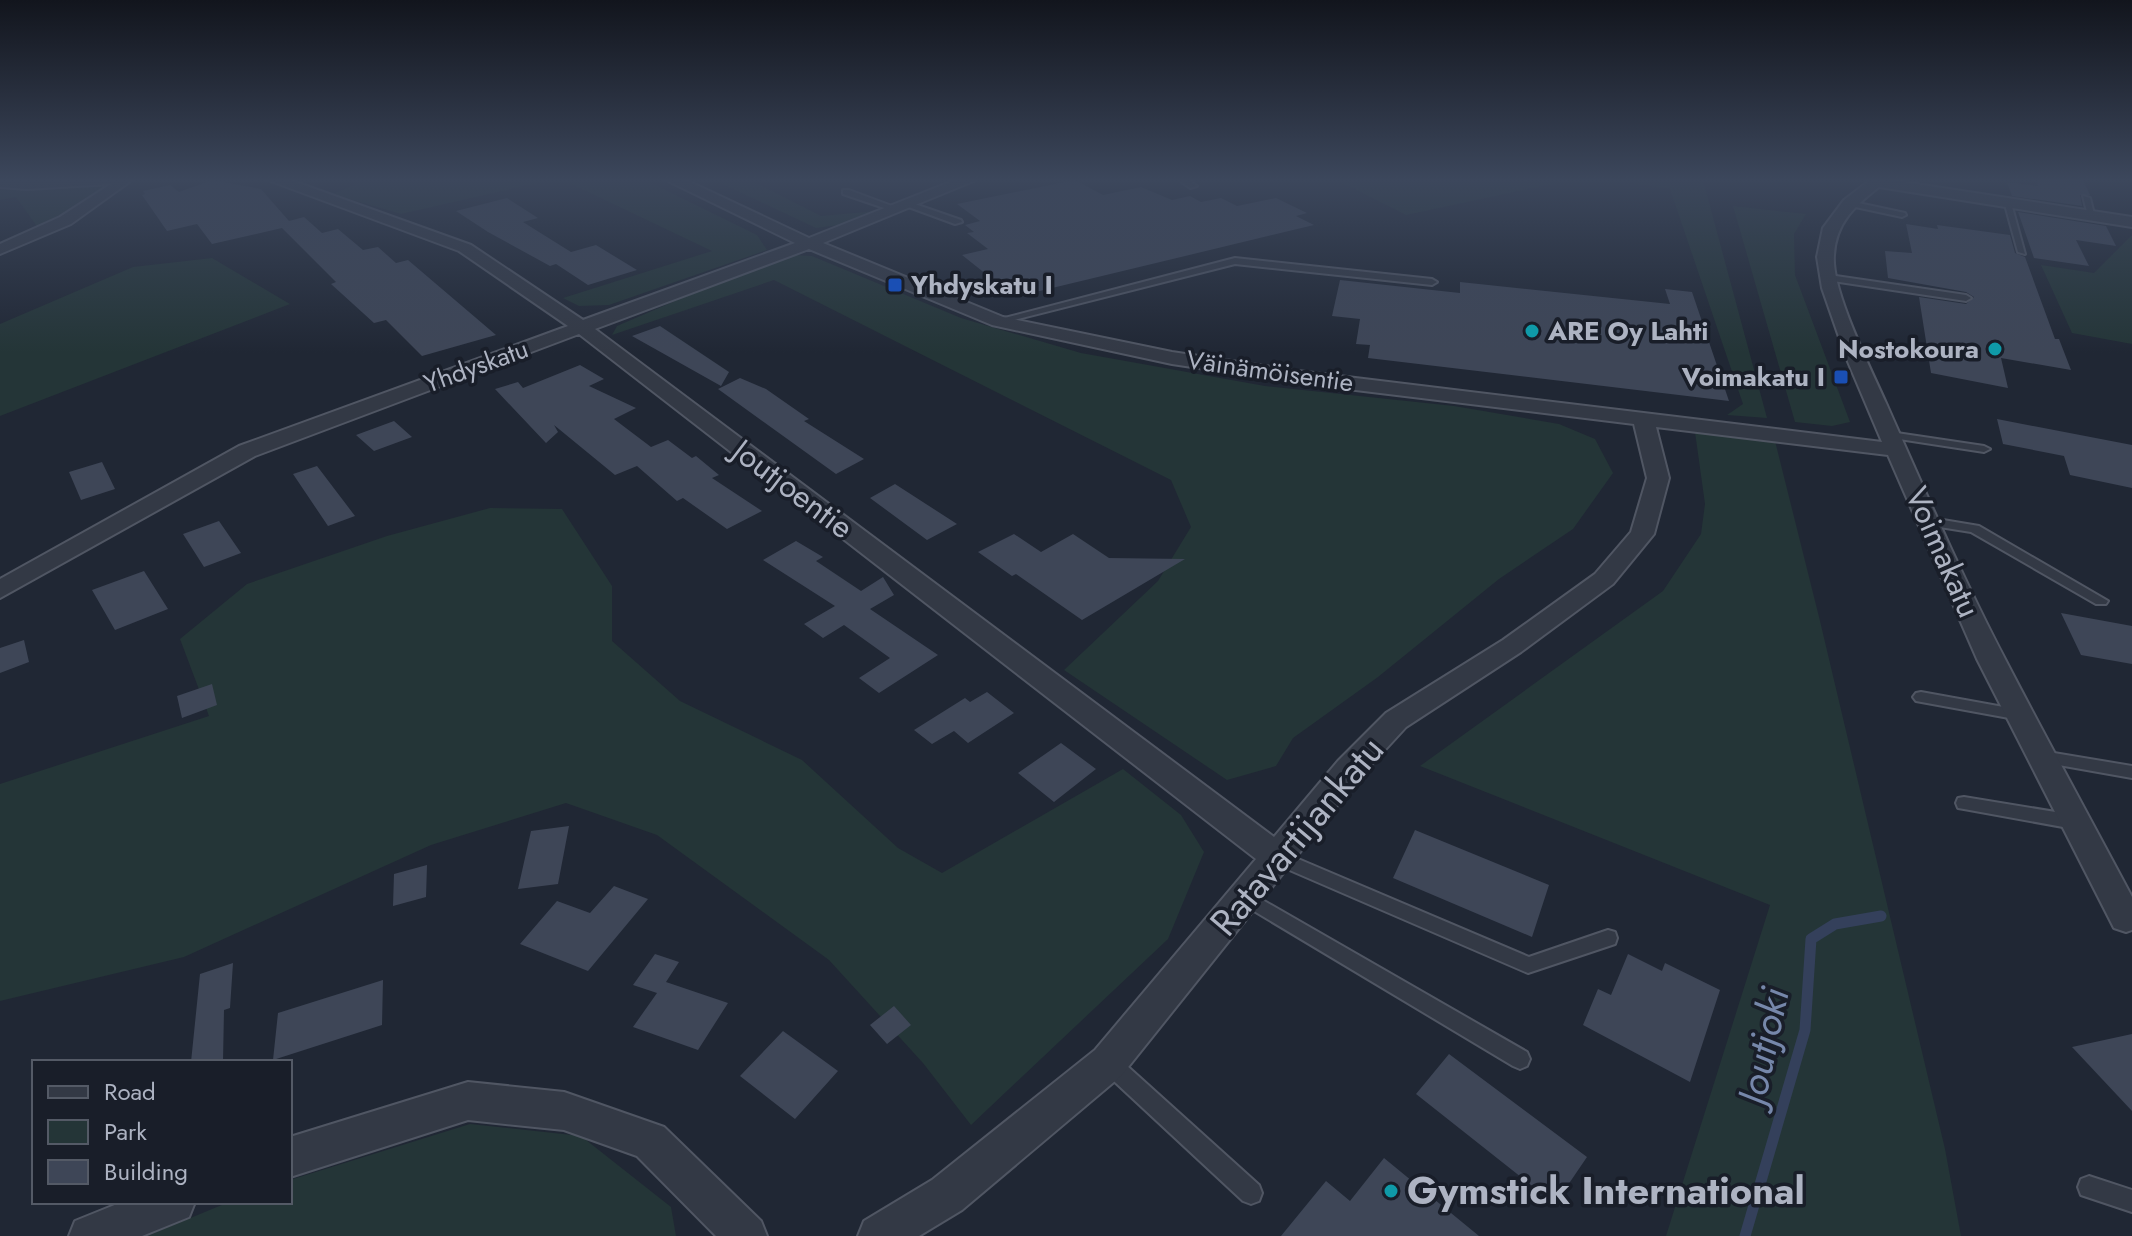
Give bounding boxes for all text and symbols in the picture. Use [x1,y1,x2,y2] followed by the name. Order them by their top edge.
[910,266,1053,304] place label: Yhdyskatu I
[886,276,904,294] marker: Yhdyskatu I
[1547,312,1708,350] place label: ARE Oy Lahti
[1523,322,1541,340] marker: ARE Oy Lahti
[418,330,534,402] street label: Yhdyskatu
[1838,330,1979,368] place label: Nostokoura
[1184,340,1356,402] street label: Väinämöisentie
[1986,340,2004,358] marker: Nostokoura
[1681,358,1825,396] place label: Voimakatu I
[1832,368,1850,386] marker: Voimakatu I
[720,426,863,550] street label: Joutjoentie
[1894,479,1992,625] street label: Voimakatu
[1197,724,1397,947] street label: Ratavartijankatu
[1721,981,1804,1117] water label: Joutjoki
[32,1060,292,1204] legend
[104,1074,156,1109] text: Road
[104,1114,147,1149] text: Park
[104,1154,188,1189] text: Building
[1407,1163,1805,1218] place label: Gymstick International
[1382,1182,1400,1200] marker: Gymstick International

